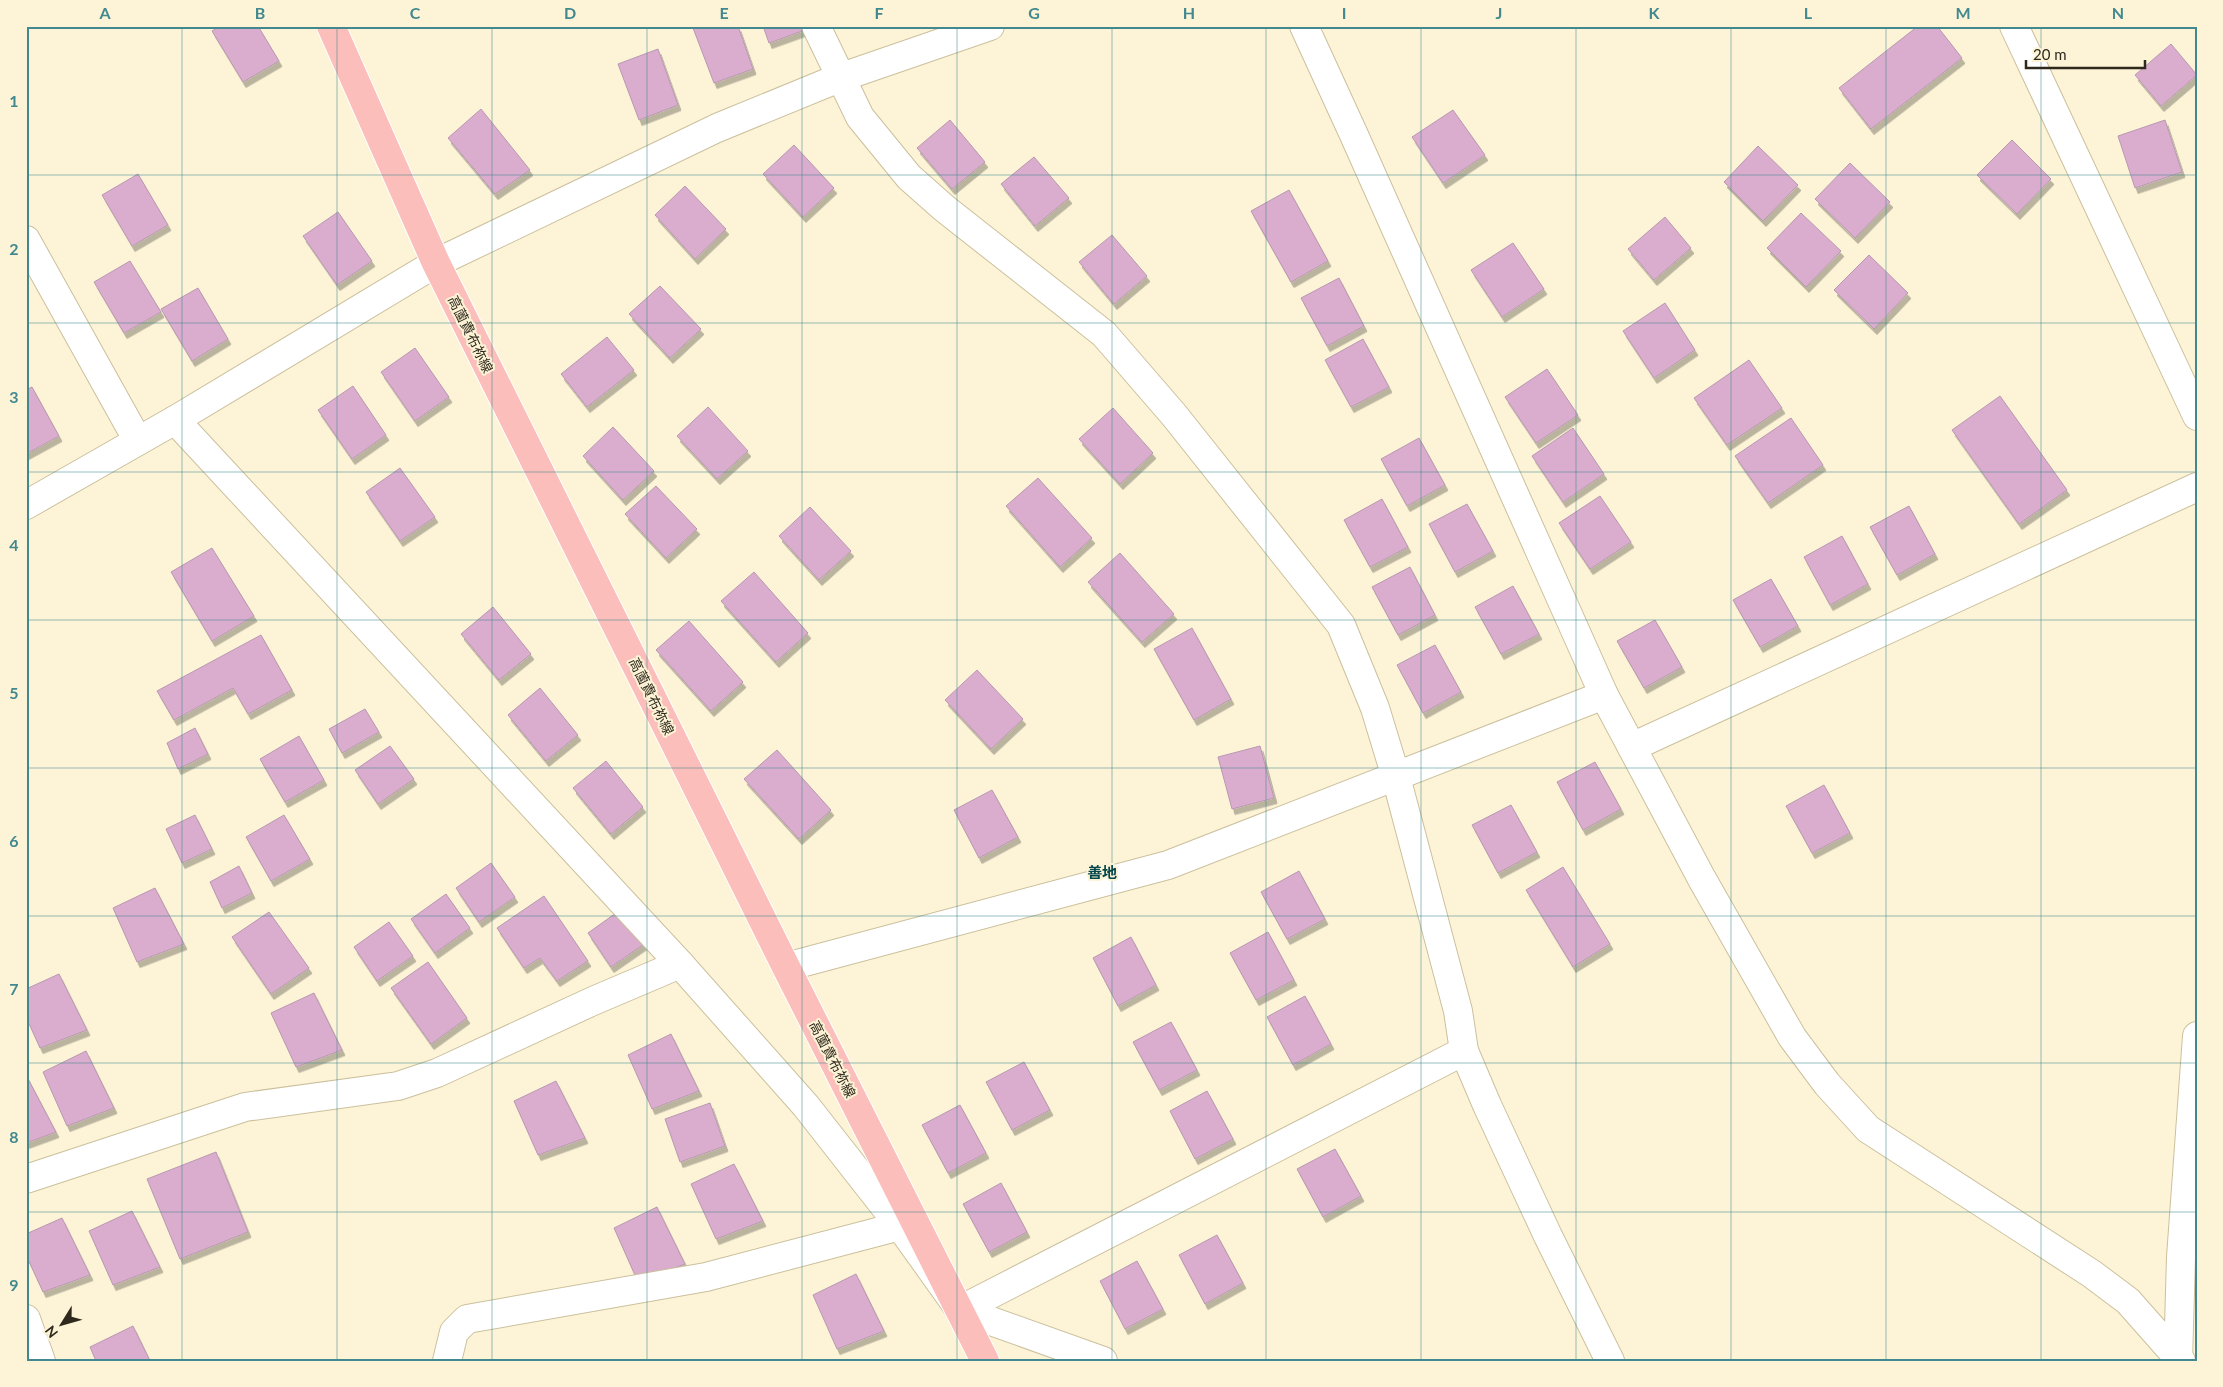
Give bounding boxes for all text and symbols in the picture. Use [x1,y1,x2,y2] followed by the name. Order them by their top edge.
[98,3,111,22] text: A
[255,3,265,22] text: B
[410,3,421,22] text: C
[564,3,576,22] text: D
[719,3,729,22] text: E
[874,3,884,22] text: F
[1028,3,1040,22] text: G
[1183,3,1195,22] text: H
[1342,3,1346,22] text: I
[1496,3,1502,22] text: J
[1649,3,1661,22] text: K
[1804,3,1813,22] text: L
[1955,3,1971,22] text: M
[2112,3,2124,22] text: N
[2026,38,2144,70] scale bar
[2033,45,2067,63] text: 20 m
[9,91,19,110] text: 1
[9,239,19,258] text: 2
[445,293,497,375] street label: 高薗貴布祢線
[9,387,19,406] text: 3
[9,535,19,554] text: 4
[626,655,678,737] street label: 高薗貴布祢線
[9,683,19,702] text: 5
[9,831,19,850] text: 6
[1087,863,1117,881] district label: 善地
[9,979,19,998] text: 7
[806,1018,860,1100] street label: 高薗貴布祢線
[9,1127,19,1146] text: 8
[9,1275,19,1294] text: 9
[38,1300,88,1350] north arrow
[41,1323,61,1342] text: N

